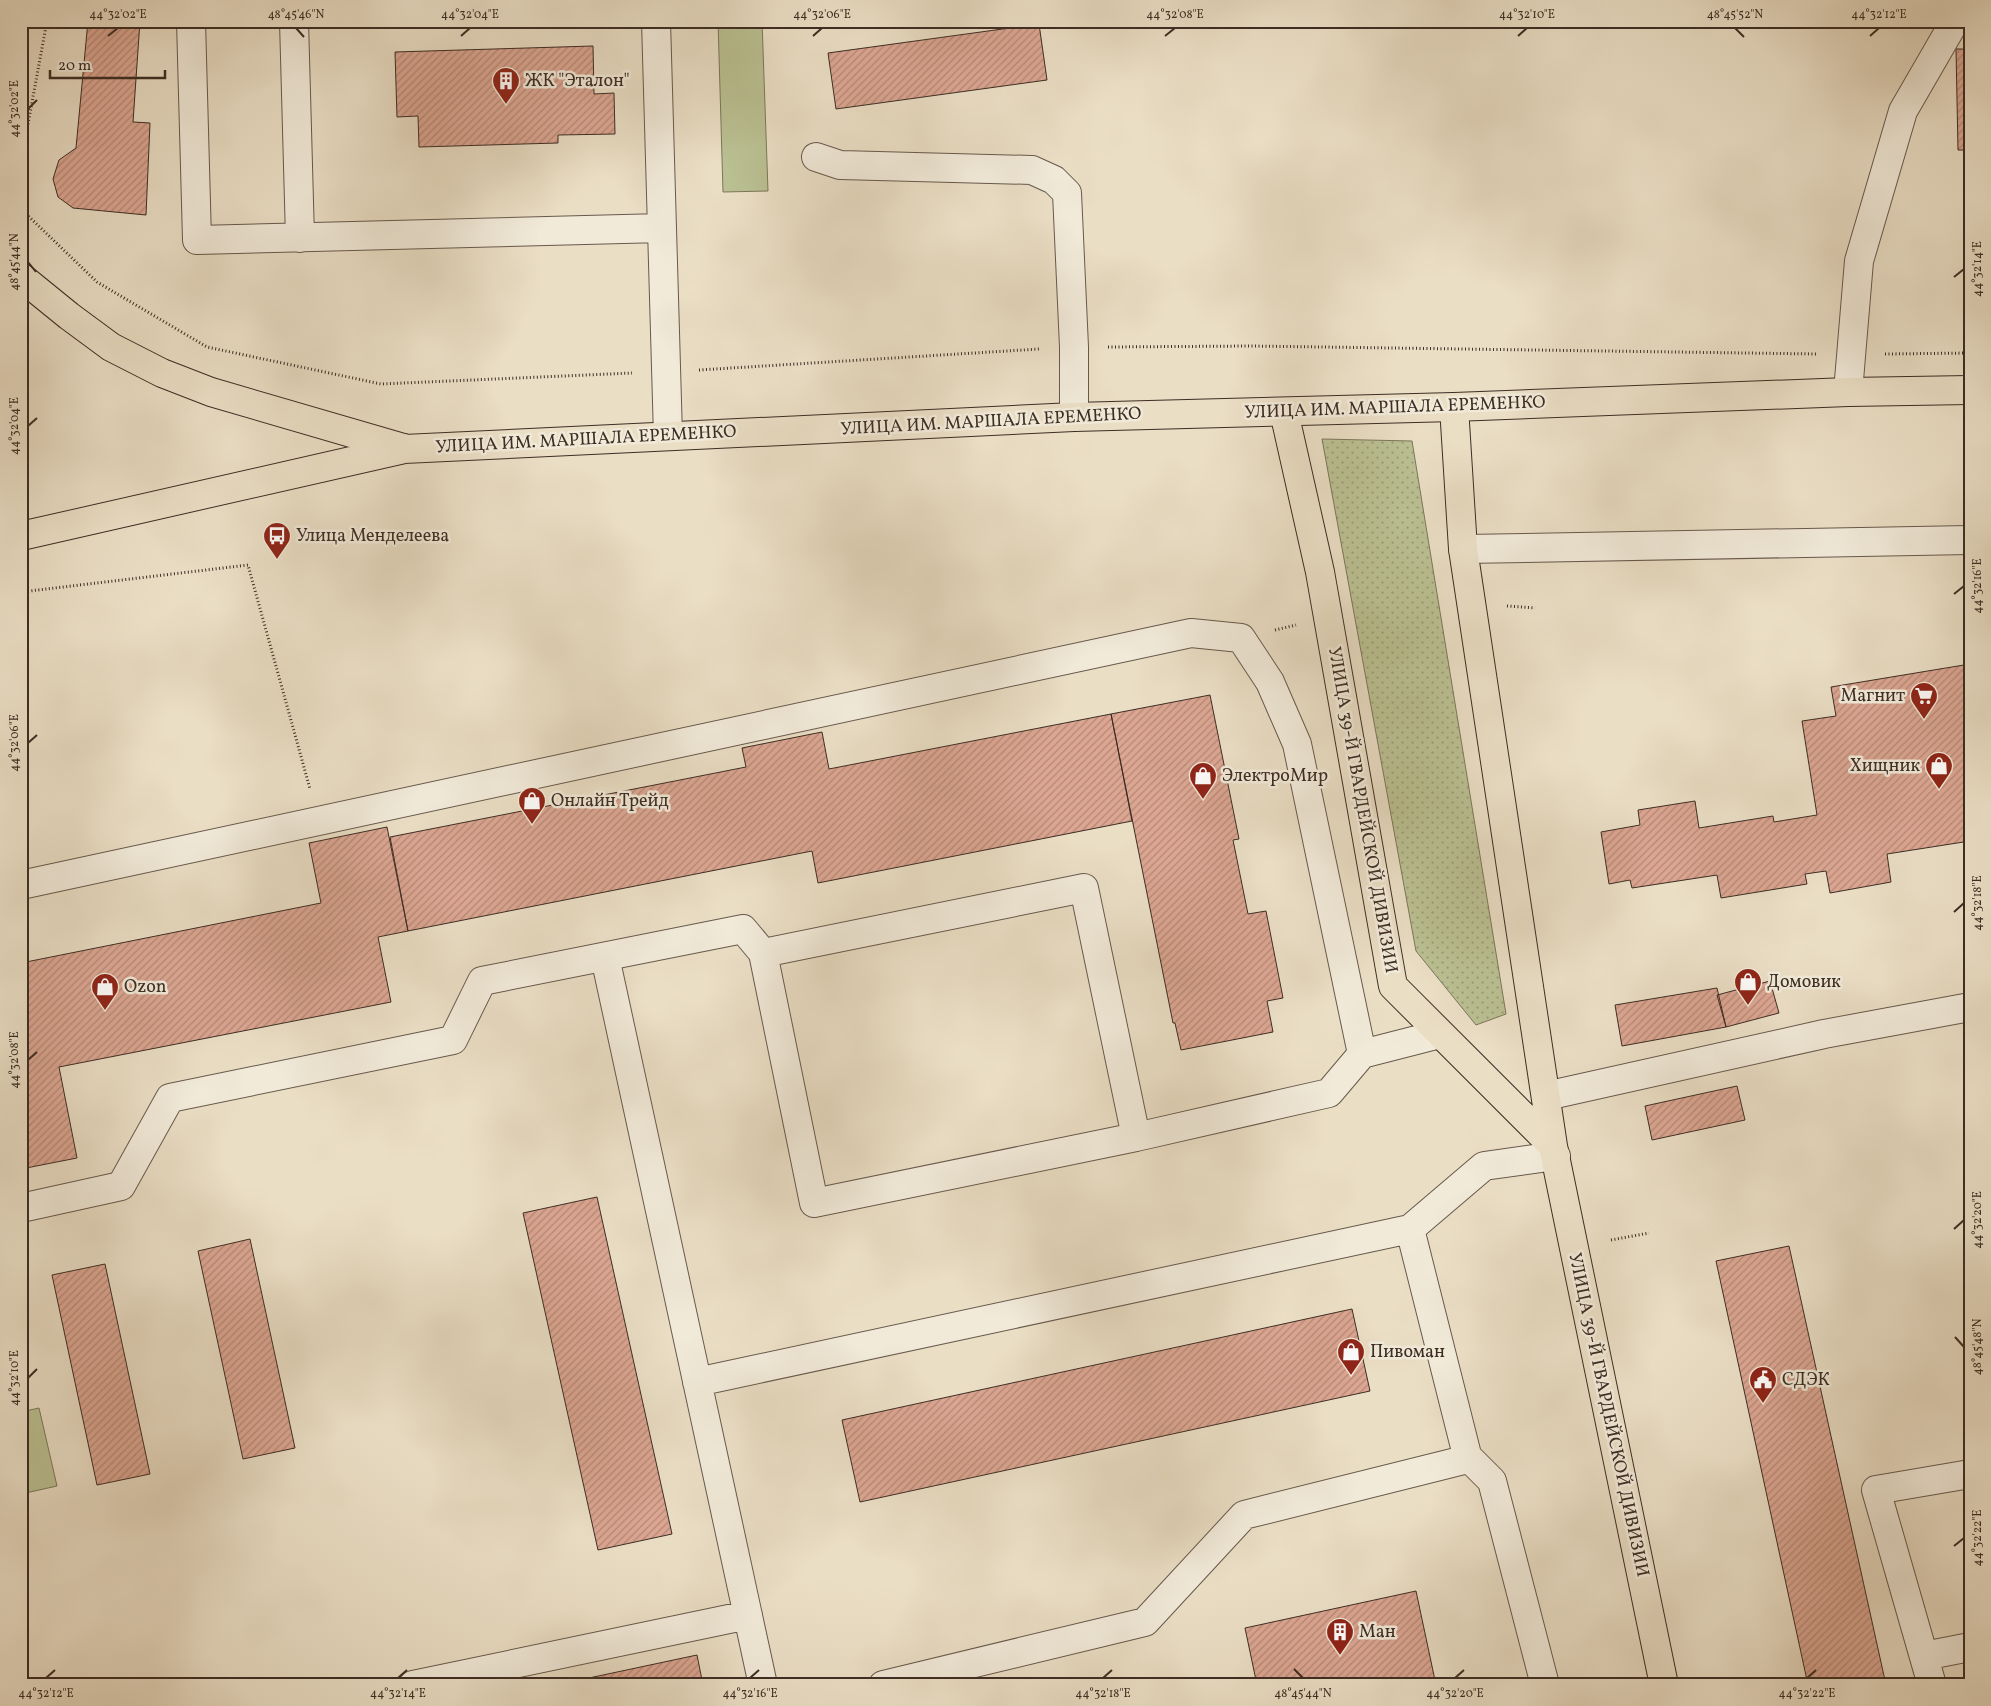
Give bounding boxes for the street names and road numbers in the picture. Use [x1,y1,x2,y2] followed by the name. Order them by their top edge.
[1244,390,1546,426] street label: УЛИЦА ИМ. МАРШАЛА ЕРЕМЕНКО
[840,402,1142,442] street label: УЛИЦА ИМ. МАРШАЛА ЕРЕМЕНКО
[435,420,737,460] street label: УЛИЦА ИМ. МАРШАЛА ЕРЕМЕНКО
[1321,645,1403,975] street label: УЛИЦА 39-Й ГВАРДЕЙСКОЙ ДИВИЗИИ
[1561,1251,1655,1579] street label: УЛИЦА 39-Й ГВАРДЕЙСКОЙ ДИВИЗИИ

